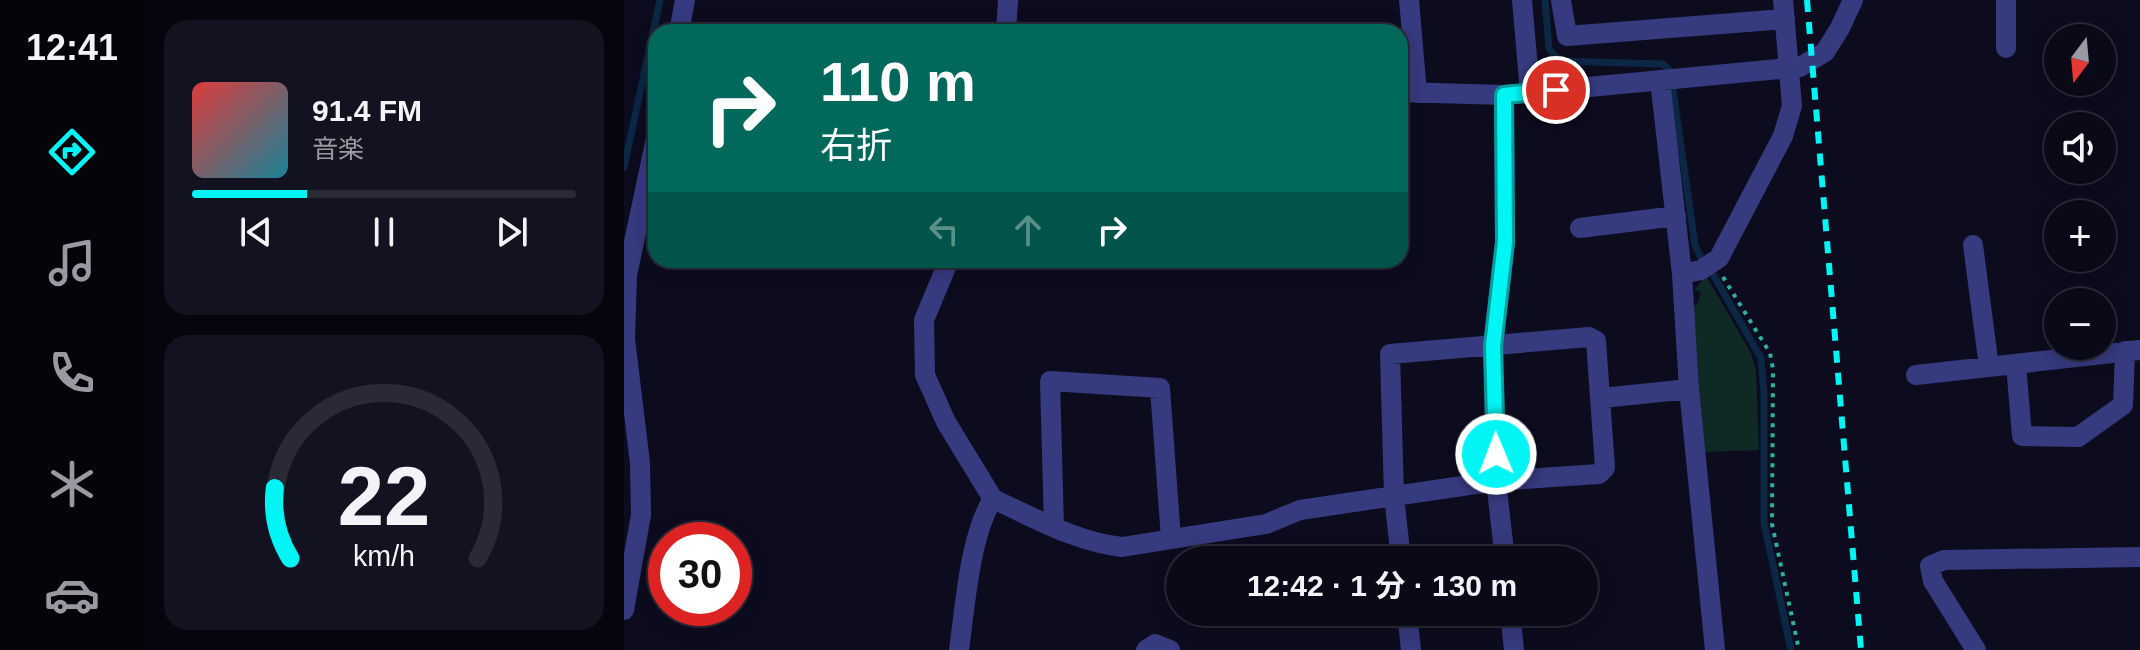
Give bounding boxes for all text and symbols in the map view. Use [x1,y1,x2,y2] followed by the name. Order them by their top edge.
[2044,24,2116,96] north arrow
[2044,24,2116,360] map controls
[26,27,118,68] text: 12:41
[820,50,976,113] text: 110 m
[688,56,792,160] icon: right
[1522,56,1590,124] pin
[1534,68,1578,112] icon: arrive
[312,94,422,127] text: 91.4 FM
[2044,112,2116,184] button: sound
[44,124,100,180] icon: directions
[820,125,892,166] text: 右折
[312,134,364,164] text: 音楽
[2044,200,2116,272] button: +
[922,208,966,252] icon: left
[1006,208,1050,252] icon: ahead
[1090,208,1134,252] icon: right
[234,210,278,254] icon: previous
[362,210,406,254] icon: pause
[490,210,534,254] icon: next
[44,235,100,291] icon: music
[2044,288,2116,360] button: −
[44,345,100,401] icon: phone
[1454,412,1538,496] position arrow
[338,449,430,542] text: 22
[44,456,100,512] icon: climate
[648,522,752,626] speed limit sign: 30
[353,540,415,572] text: km/h
[44,567,100,623] icon: car
[1247,569,1517,602] text: 12:42 · 1 分 · 130 m

